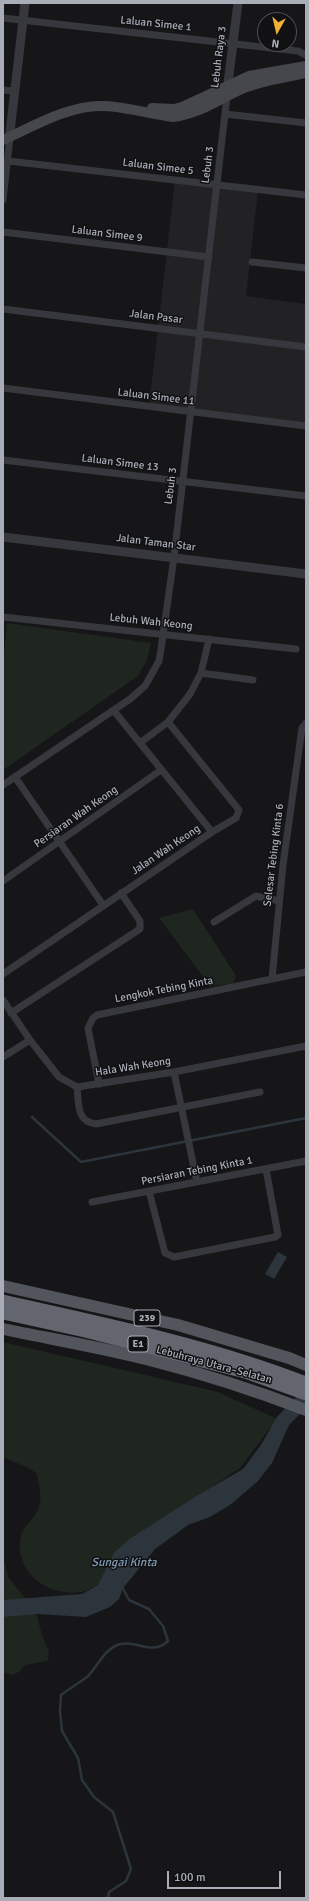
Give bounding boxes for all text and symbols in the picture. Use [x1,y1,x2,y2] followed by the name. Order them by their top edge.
[257,12,297,52] north arrow
[120,14,192,34] street label: Laluan Simee 1
[209,25,229,89] street label: Lebuh Raya 3
[271,36,280,50] text: N
[199,146,217,184] street label: Lebuh 3
[122,156,194,178] street label: Laluan Simee 5
[71,223,143,245] street label: Laluan Simee 9
[129,307,183,327] street label: Jalan Pasar
[117,386,195,408] street label: Laluan Simee 11
[81,452,159,474] street label: Laluan Simee 13
[162,467,180,505] street label: Lebuh 3
[115,532,197,554] street label: Jalan Taman Star
[109,611,193,633] street label: Lebuh Wah Keong
[32,783,120,851] street label: Persiaran Wah Keong
[261,803,287,907] street label: Selesar Tebing Kinta 6
[129,822,203,878] street label: Jalan Wah Keong
[114,974,214,1006] street label: Lengkok Tebing Kinta
[94,1054,172,1080] street label: Hala Wah Keong
[140,1154,254,1188] street label: Persiaran Tebing Kinta 1
[134,1310,160,1326] road number: 239
[128,1336,148,1352] road number: E1
[155,1343,273,1387] street label: Lebuhraya Utara–Selatan
[91,1556,157,1570] water label: Sungai Kinta
[169,1863,283,1889] scale bar
[174,1870,206,1885] text: 100 m

